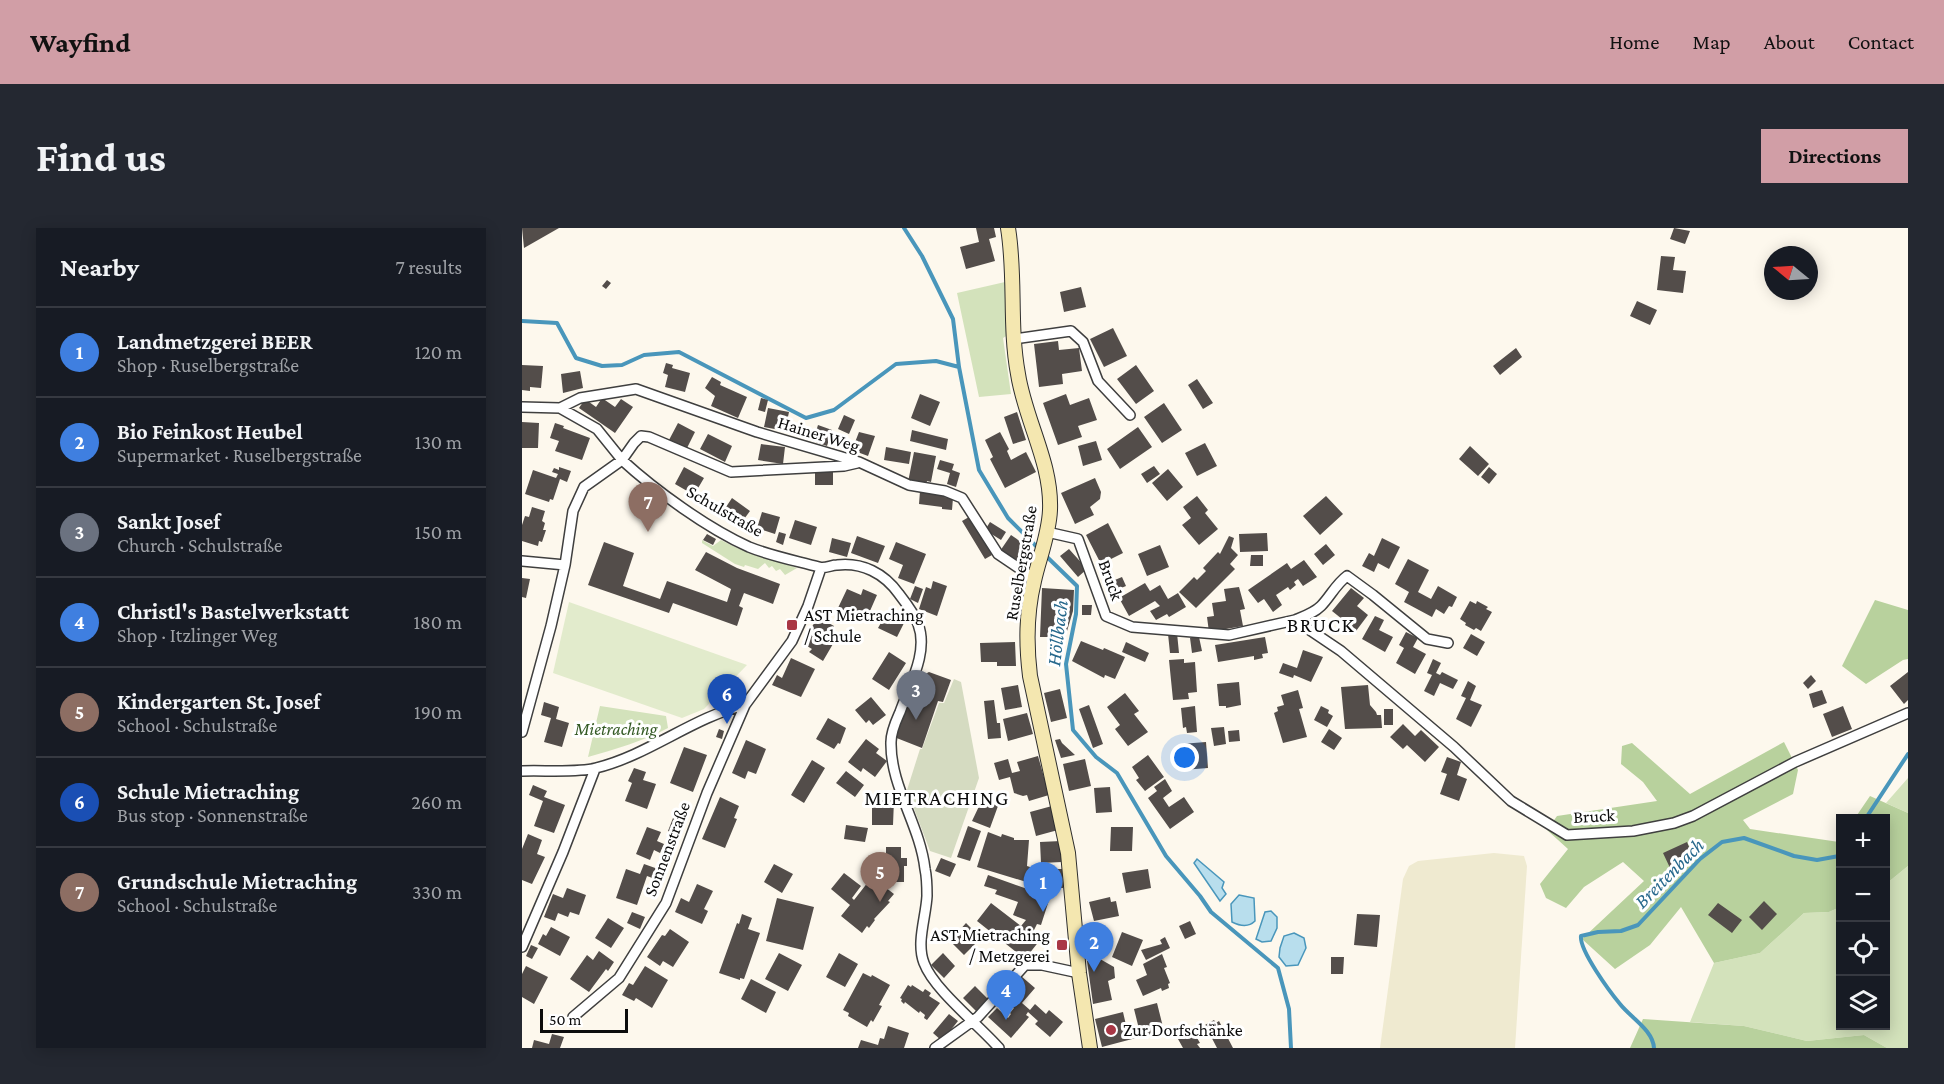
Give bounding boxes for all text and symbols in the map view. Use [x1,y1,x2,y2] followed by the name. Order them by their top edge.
[30,27,131,58] text: Wayfind
[1609,30,1659,54] text: Home
[1692,30,1731,54] text: Map
[1764,30,1815,54] text: About
[1848,30,1914,54] text: Contact
[1761,129,1908,183] button: Directions
[36,133,166,180] text: Find us
[1764,246,1818,300] north arrow
[60,253,139,282] text: Nearby
[396,256,462,278] text: 7 results
[117,329,313,354] text: Landmetzgerei BEER
[76,341,83,363] text: 1
[415,341,462,363] text: 120 m
[117,354,299,376] text: Shop · Ruselbergstraße
[776,412,863,456] street label: Hainer Weg
[117,419,303,444] text: Bio Feinkost Heubel
[74,431,85,453] text: 2
[415,431,462,453] text: 130 m
[117,444,362,466] text: Supermarket · Ruselbergstraße
[683,481,767,541] street label: Schulstraße
[628,482,668,532] pin: 7
[1001,504,1041,622] street label: Ruselbergstraße
[117,509,220,534] text: Sankt Josef
[75,521,84,543] text: 3
[415,521,462,543] text: 150 m
[117,534,283,556] text: Church · Schulstraße
[1094,557,1128,603] street label: Bruck
[117,599,349,624] text: Christl's Bastelwerkstatt
[1042,599,1072,667] water label: Höllbach
[804,605,924,646] place label: AST Mietraching / Schule
[74,611,85,633] text: 4
[413,611,462,633] text: 180 m
[1287,613,1355,637] district label: BRUCK
[785,618,799,632] marker: AST Mietraching / Schule
[117,624,277,646] text: Shop · Itzlinger Weg
[896,670,936,720] pin: 3
[708,674,746,724] pin: 6
[117,689,320,714] text: Kindergarten St. Josef
[75,701,84,723] text: 5
[414,701,462,723] text: 190 m
[117,714,277,736] text: School · Schulstraße
[573,719,659,739] park label: Mietraching
[1170,743,1199,772] your location
[117,779,299,804] text: Schule Mietraching
[864,786,1010,810] district label: MIETRACHING
[74,791,85,813] text: 6
[411,791,462,813] text: 260 m
[640,799,694,899] street label: Sonnenstraße
[117,804,308,826] text: Bus stop · Sonnenstraße
[1573,805,1616,827] street label: Bruck
[1836,814,1890,1030] map controls
[1836,814,1890,868] button: +
[1630,834,1708,912] water label: Breitenbach
[860,852,900,902] pin: 5
[1024,862,1062,912] pin: 1
[1836,868,1890,922] button: −
[117,869,357,894] text: Grundschule Mietraching
[75,881,84,903] text: 7
[412,881,462,903] text: 330 m
[117,894,277,916] text: School · Schulstraße
[1074,922,1114,972] pin: 2
[1836,922,1890,976] button: locate
[930,925,1050,966] place label: AST Mietraching / Metzgerei
[1055,938,1069,952] marker: AST Mietraching / Metzgerei
[986,970,1026,1020] pin: 4
[1836,976,1890,1030] button: layers
[540,1006,628,1034] scale bar
[549,1011,581,1028] text: 50 m
[1123,1020,1243,1040] place label: Zur Dorfschänke
[1104,1023,1118,1037] marker: Zur Dorfschänke

